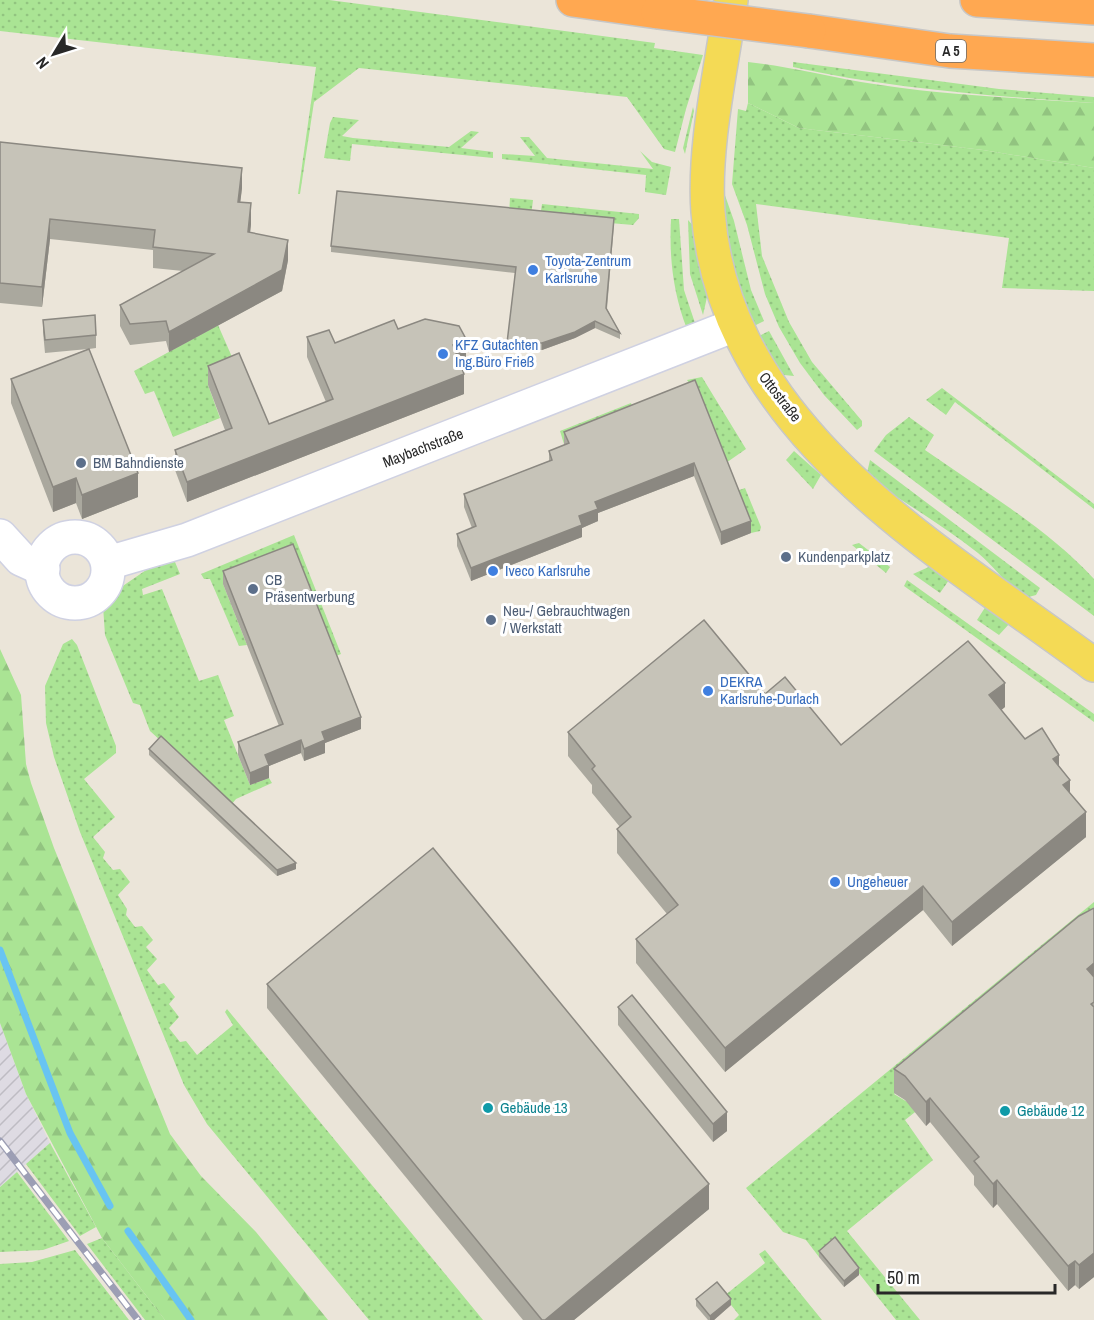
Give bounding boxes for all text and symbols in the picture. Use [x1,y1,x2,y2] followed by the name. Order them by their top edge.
[24,24,84,84] north arrow
[936,40,966,62] road number: A 5
[31,53,54,74] text: N
[545,250,631,288] place label: Toyota-Zentrum Karlsruhe
[526,263,540,277] marker: Toyota-Zentrum Karlsruhe
[455,334,538,372] place label: KFZ Gutachten Ing.Büro Frieß
[436,347,450,361] marker: KFZ Gutachten Ing.Büro Frieß
[754,367,807,426] street label: Ottostraße
[379,422,466,473] street label: Maybachstraße
[93,452,184,473] place label: BM Bahndienste
[74,456,88,470] marker: BM Bahndienste
[798,546,890,567] place label: Kundenparkplatz
[779,550,793,564] marker: Kundenparkplatz
[505,560,591,581] place label: Iveco Karlsruhe
[486,564,500,578] marker: Iveco Karlsruhe
[265,569,355,607] place label: CB Präsentwerbung
[246,582,260,596] marker: CB Präsentwerbung
[503,600,630,638] place label: Neu-/ Gebrauchtwagen / Werkstatt
[484,613,498,627] marker: Neu-/ Gebrauchtwagen / Werkstatt
[720,671,819,709] place label: DEKRA Karlsruhe-Durlach
[701,684,715,698] marker: DEKRA Karlsruhe-Durlach
[847,871,908,892] place label: Ungeheuer
[828,875,842,889] marker: Ungeheuer
[500,1097,568,1118] place label: Gebäude 13
[1017,1100,1085,1121] place label: Gebäude 12
[481,1101,495,1115] marker: Gebäude 13
[998,1104,1012,1118] marker: Gebäude 12
[878,1257,1055,1295] scale bar
[887,1265,920,1290] text: 50 m

